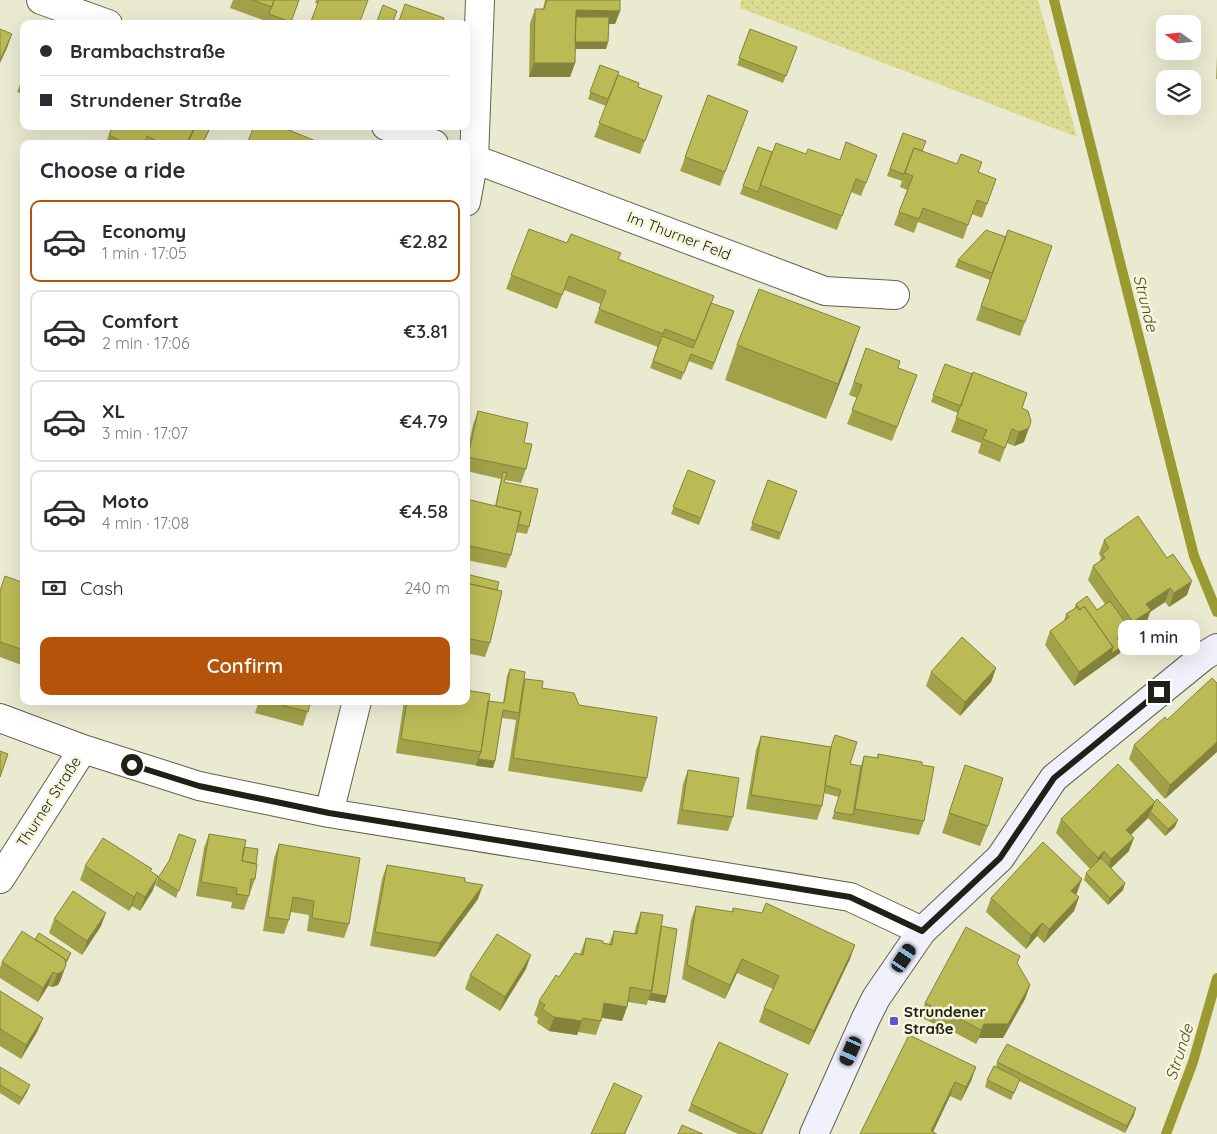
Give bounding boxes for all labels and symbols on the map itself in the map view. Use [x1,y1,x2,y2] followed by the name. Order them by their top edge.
[1156,15,1201,60] north arrow
[625,207,734,264] street label: Im Thurner Feld
[1129,273,1163,334] water label: Strunde
[1118,620,1200,654] callout: 1 min
[1148,681,1170,703] route end
[12,753,85,851] street label: Thurner Straße
[121,754,143,776] route start
[889,941,918,975] car
[904,1002,986,1038] place label: Strundener Straße
[888,1015,900,1027] marker: Strundener Straße
[1161,1021,1198,1083] water label: Strunde
[838,1034,863,1068] car

